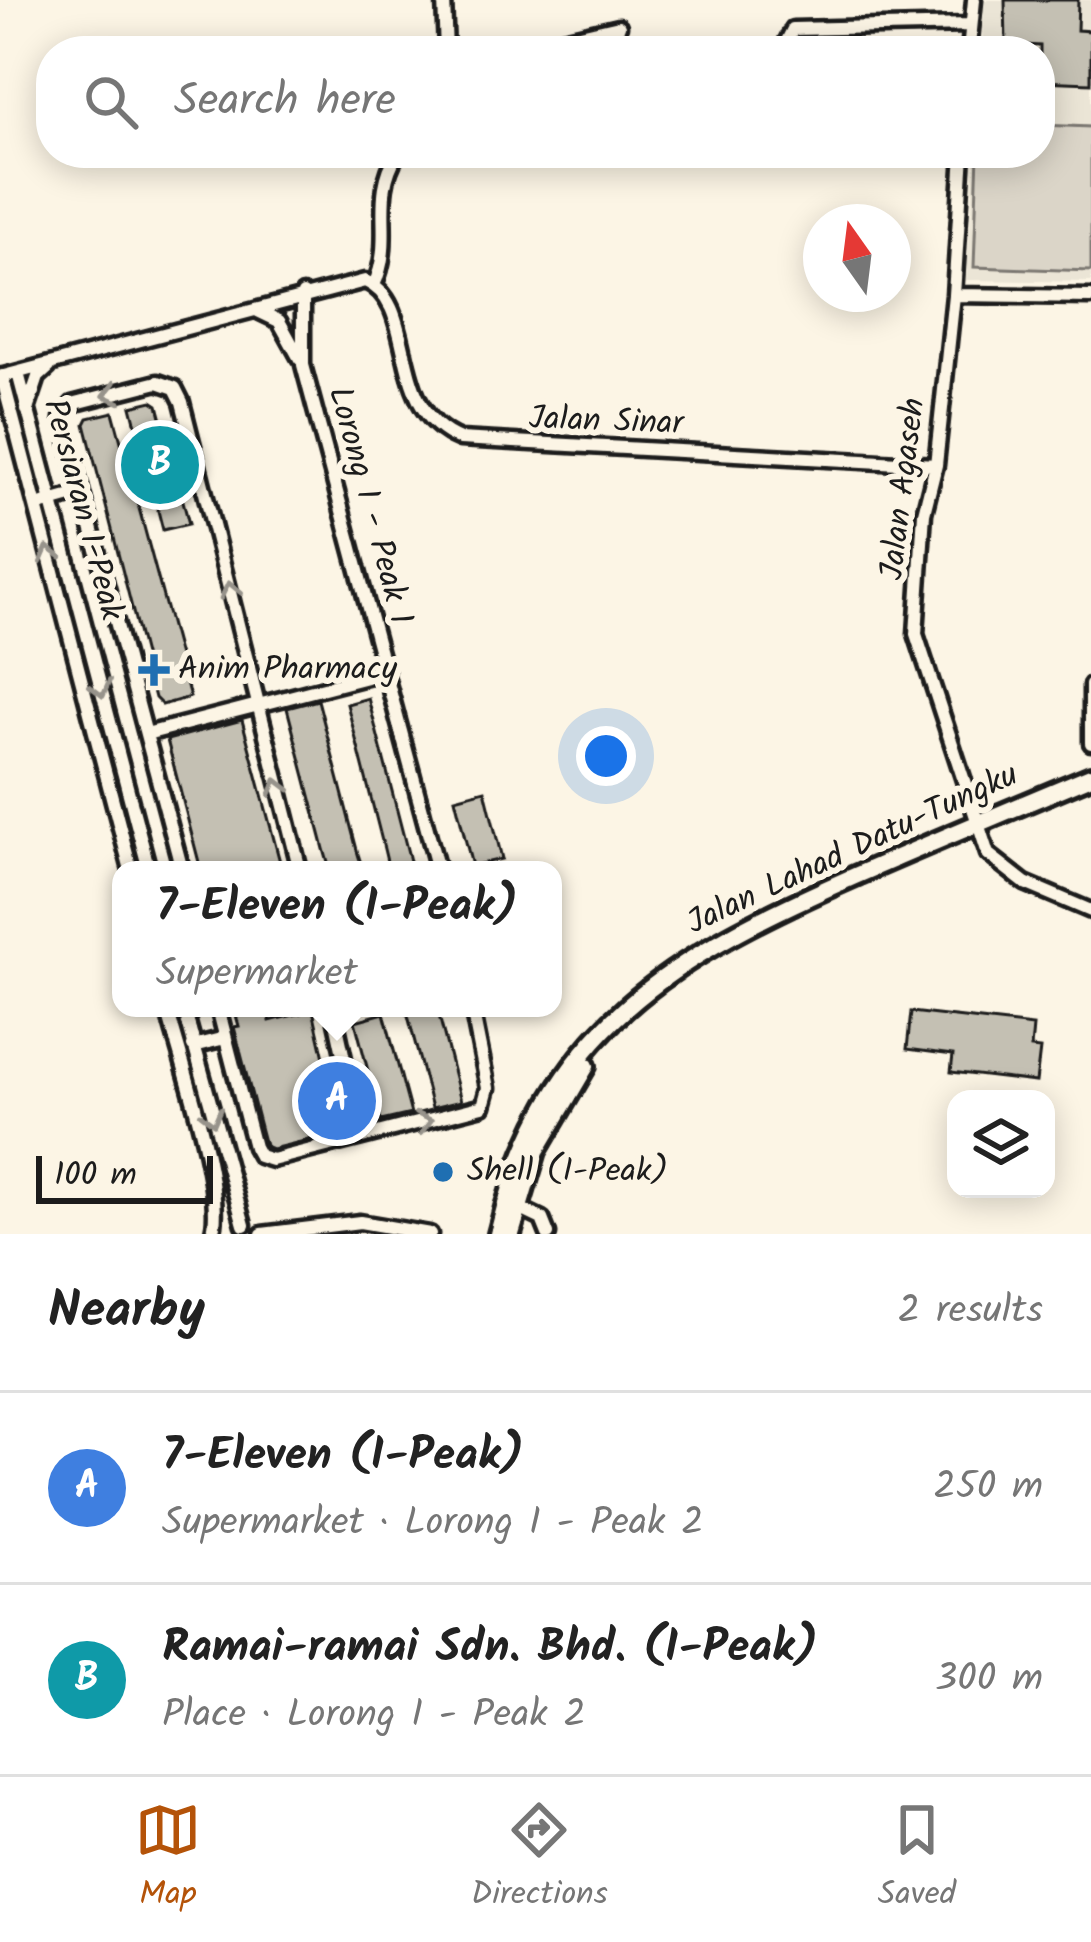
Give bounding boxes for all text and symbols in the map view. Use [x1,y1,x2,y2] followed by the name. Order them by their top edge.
[36,36,1055,168] search box
[174,66,396,138] text: Search here
[78,69,144,135] icon: search
[803,204,911,312] north arrow
[101,380,122,405] one-way arrow
[312,381,426,631] street label: Lorong I - Peak 1
[27,393,137,627] street label: Persiaran I-Peak
[528,393,686,451] street label: Jalan Sinar
[867,395,941,583] street label: Jalan Agaseh
[121,420,199,510] pin: B
[38,544,63,564] one-way arrow
[219,580,244,600] one-way arrow
[178,644,397,697] place label: Anim Pharmacy
[141,657,167,683] marker: Anim Pharmacy
[87,678,112,699] one-way arrow
[576,726,636,786] your location
[678,750,1028,950] street label: Jalan Lahad Datu-Tungku
[267,777,292,798] one-way arrow
[112,861,562,1017] popup
[156,872,518,944] text: 7-Eleven (I-Peak)
[156,944,358,1006] text: Supermarket
[298,1056,376,1146] pin: A
[947,1090,1055,1198] map controls
[947,1090,1055,1198] button: layers
[197,1106,222,1127] one-way arrow
[413,1111,433,1136] one-way arrow
[467,1146,668,1199] place label: Shell (I-Peak)
[36,1150,213,1203] scale bar
[54,1150,137,1203] text: 100 m
[430,1159,456,1185] marker: Shell (I-Peak)
[48,1272,205,1353] text: Nearby
[898,1281,1043,1343] text: 2 results
[162,1421,524,1493] text: 7-Eleven (I-Peak)
[75,1457,99,1519] text: A
[933,1457,1043,1519] text: 250 m
[162,1493,704,1555] text: Supermarket · Lorong I - Peak 2
[162,1613,818,1685] text: Ramai-ramai Sdn. Bhd. (I-Peak)
[75,1649,99,1711] text: B
[935,1649,1043,1711] text: 300 m
[162,1685,586,1747] text: Place · Lorong I - Peak 2
[135,1797,201,1922] tab: Map
[471,1797,608,1922] tab: Directions
[878,1797,956,1922] tab: Saved

